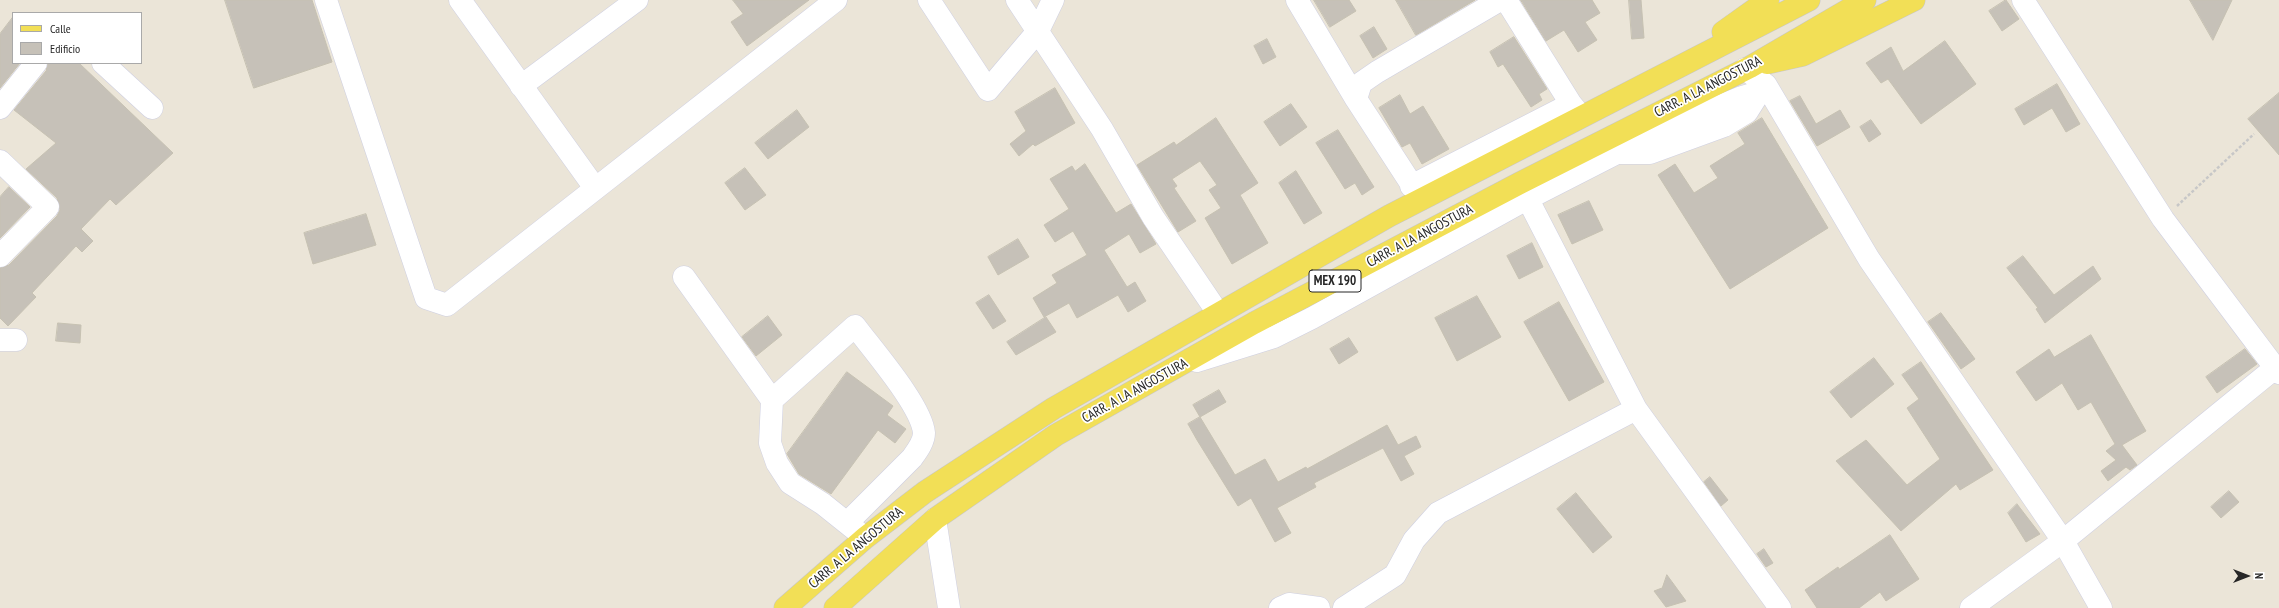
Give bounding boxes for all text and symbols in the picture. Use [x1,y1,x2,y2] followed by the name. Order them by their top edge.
[12,12,142,64] legend
[50,21,71,36] text: Calle
[50,41,80,56] text: Edificio
[1652,53,1764,121] street label: CARR. A LA ANGOSTURA
[1364,201,1476,271] street label: CARR. A LA ANGOSTURA
[1309,270,1361,292] road number: MEX 190
[1079,355,1191,427] street label: CARR. A LA ANGOSTURA
[805,504,907,592] street label: CARR. A LA ANGOSTURA
[2227,556,2267,596] north arrow
[2252,573,2266,579] text: N

